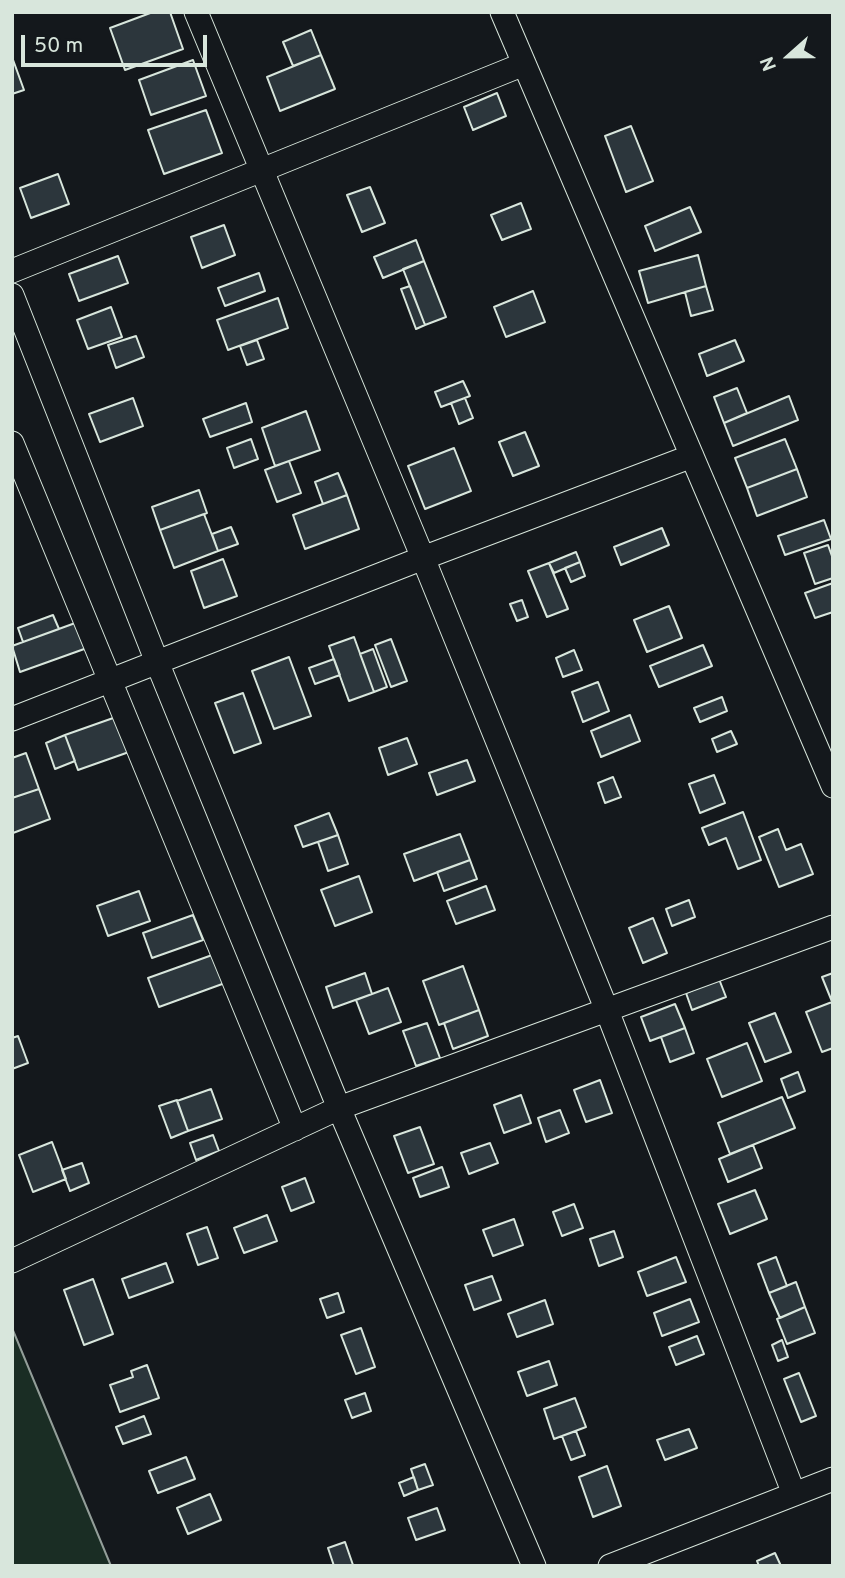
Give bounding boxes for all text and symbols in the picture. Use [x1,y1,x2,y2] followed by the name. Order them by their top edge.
[24,21,210,65] scale bar
[754,21,824,91] north arrow
[34,33,83,60] text: 50 m
[756,53,783,74] text: N

